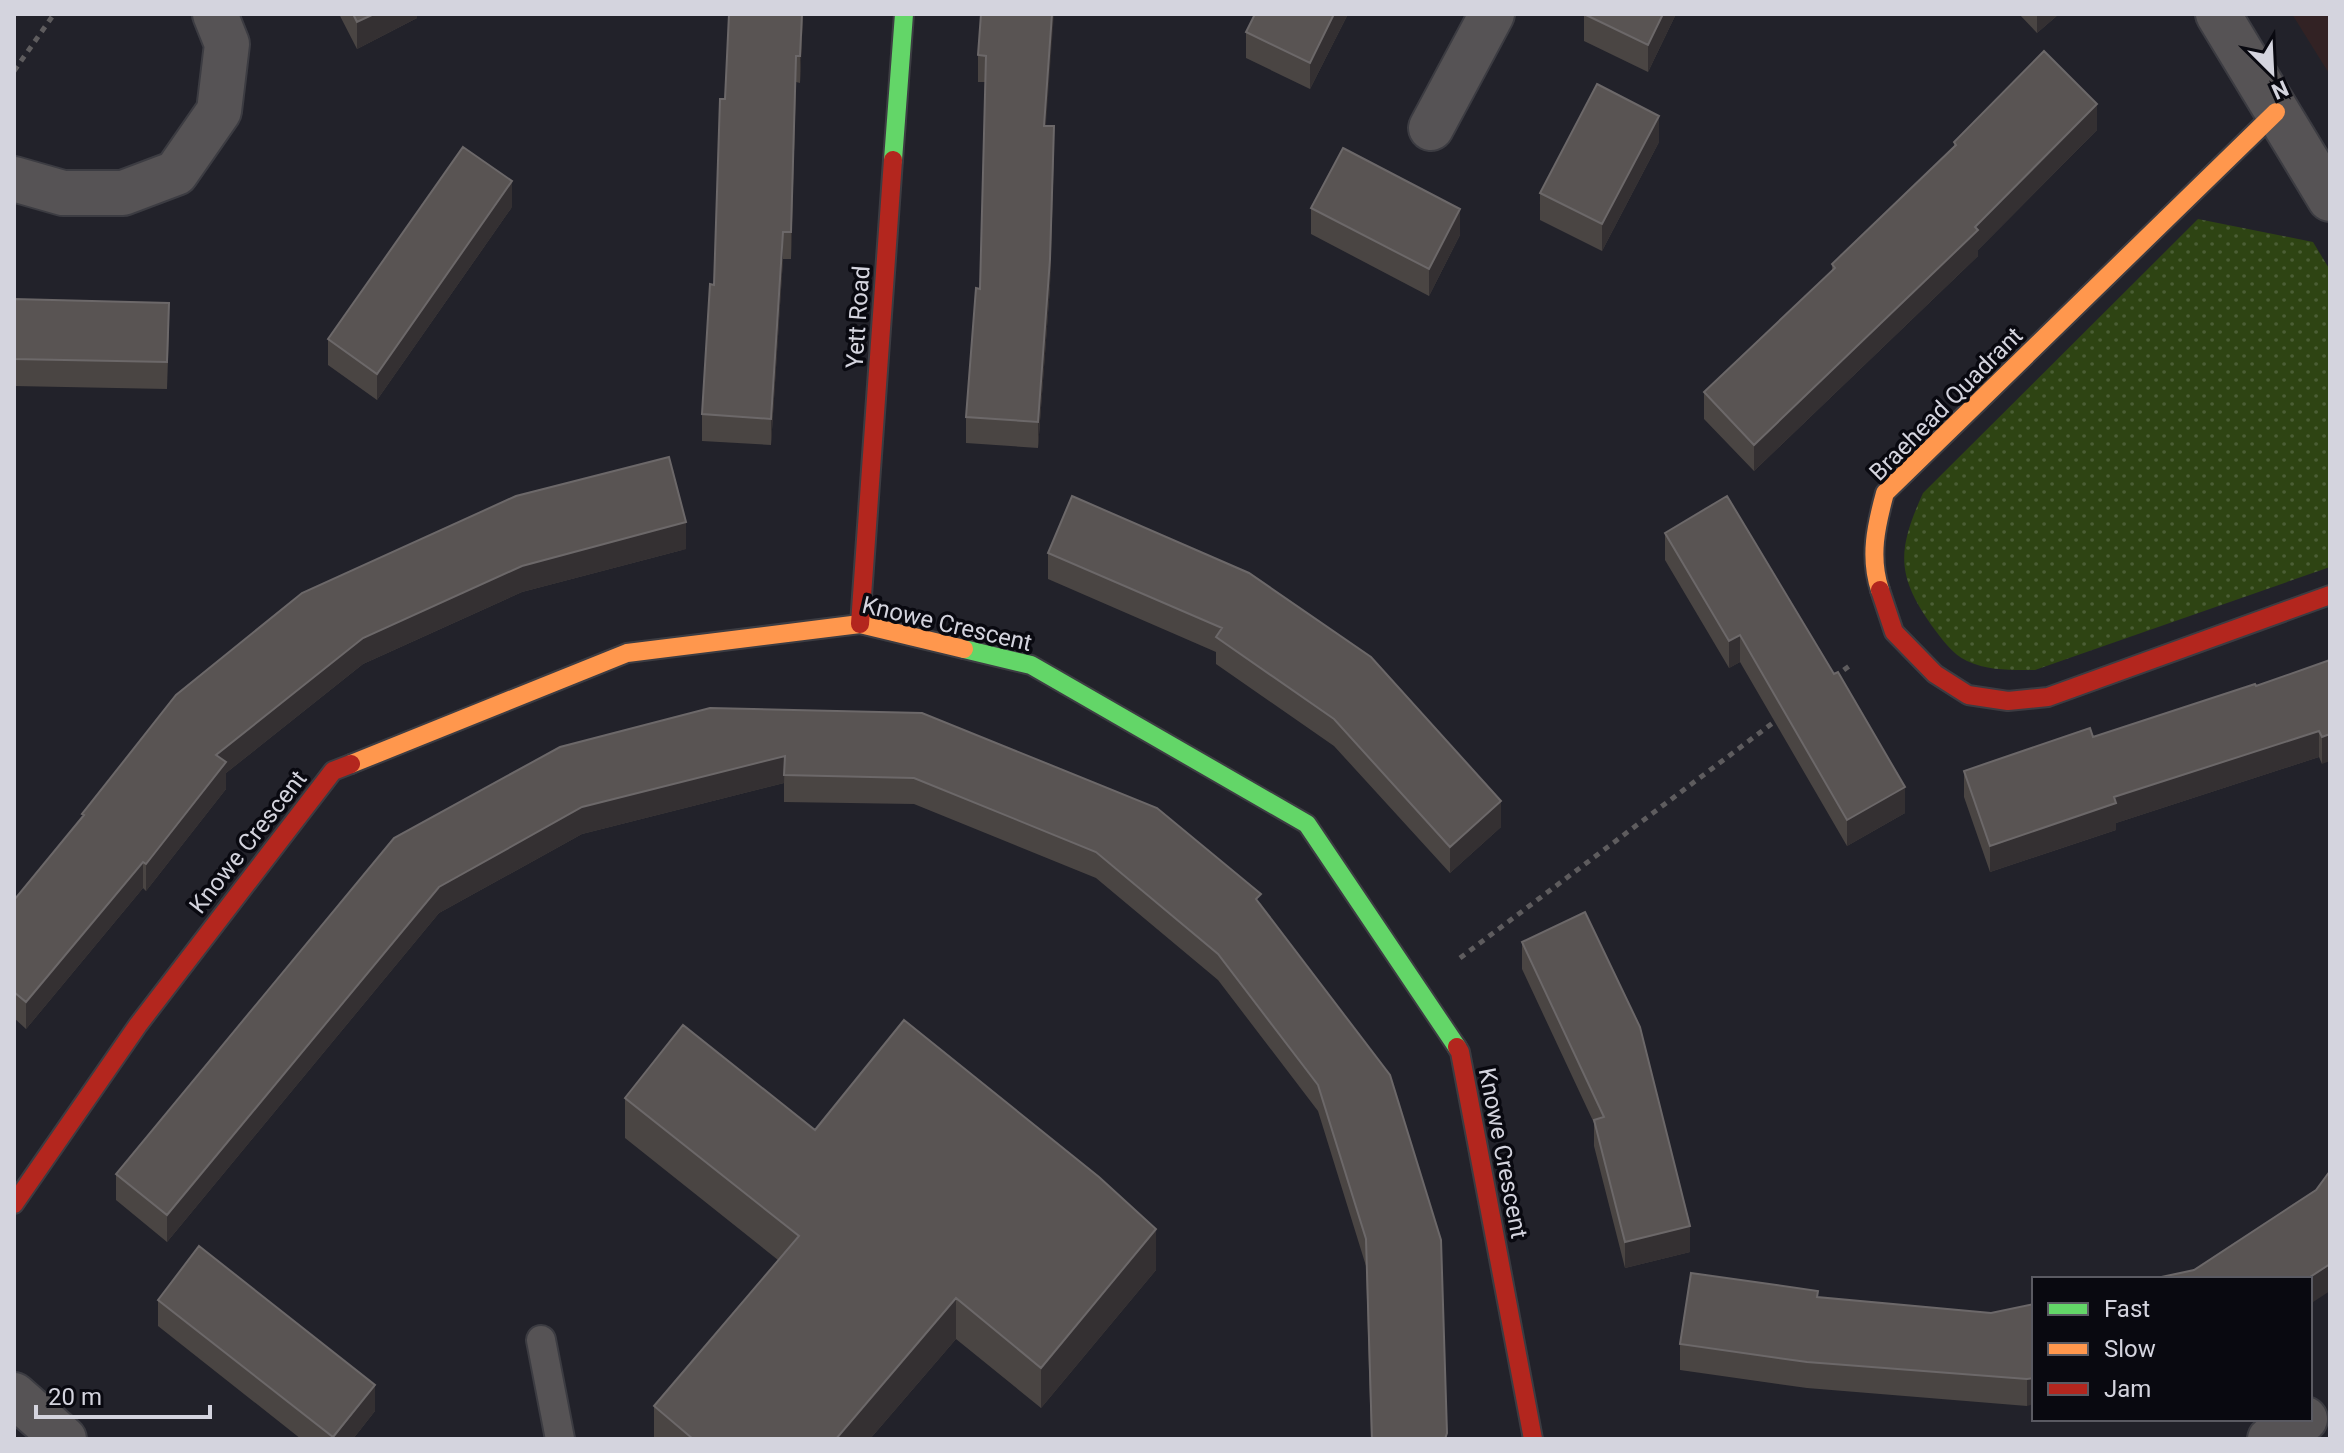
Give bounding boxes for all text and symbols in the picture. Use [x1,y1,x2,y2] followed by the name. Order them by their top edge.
[2232,32,2312,112] north arrow
[2268,75,2292,104] text: N
[840,265,876,369] street label: Yett Road
[1864,322,2028,486] street label: Braehead Quadrant
[859,591,1035,657] street label: Knowe Crescent
[184,765,313,919] street label: Knowe Crescent
[1473,1065,1533,1241] street label: Knowe Crescent
[2032,1277,2312,1421] legend
[2104,1295,2150,1323] text: Fast
[2104,1335,2156,1363] text: Slow
[36,1369,210,1419] scale bar
[2104,1375,2151,1403] text: Jam
[48,1383,102,1411] text: 20 m

